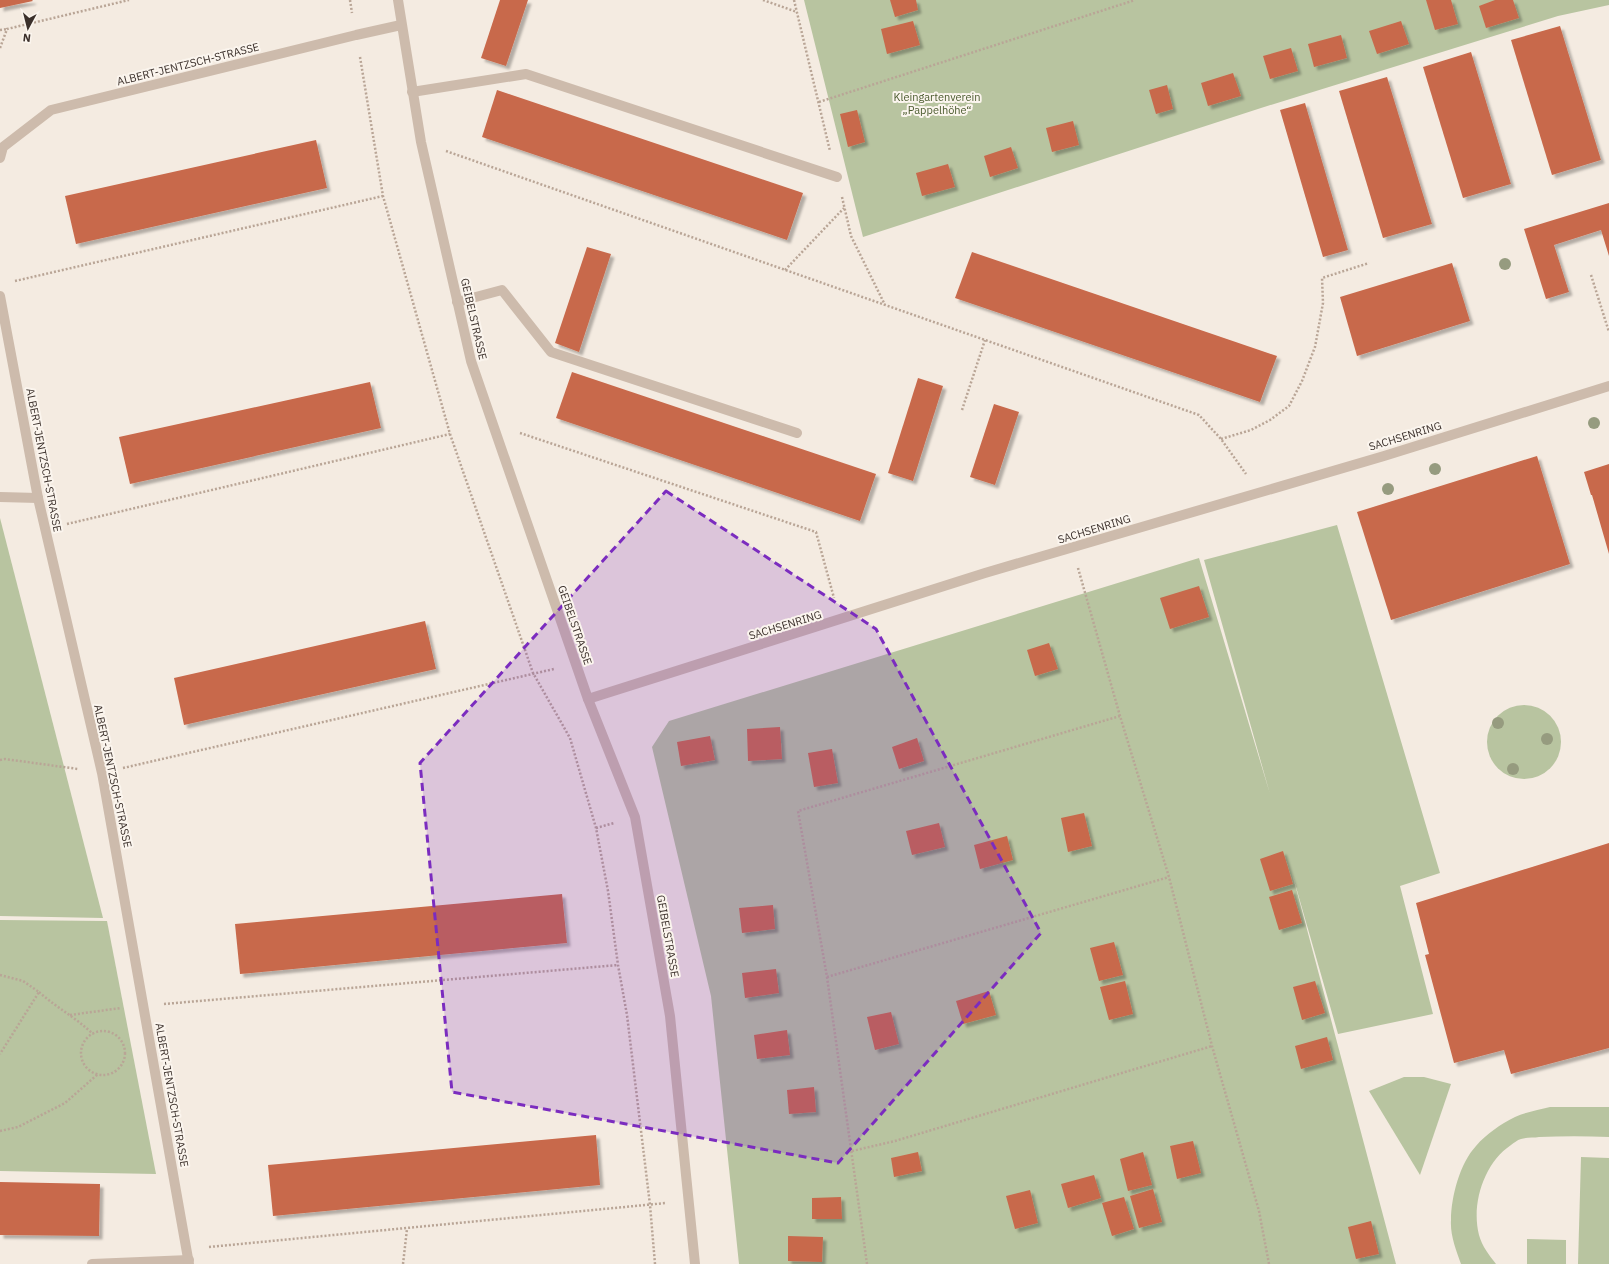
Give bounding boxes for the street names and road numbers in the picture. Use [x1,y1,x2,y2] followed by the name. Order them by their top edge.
[115,40,261,88] street label: ALBERT-JENTZSCH-STRASSE
[458,277,490,361] street label: GEIBELSTRASSE
[23,387,65,533] street label: ALBERT-JENTZSCH-STRASSE
[1367,418,1443,454] street label: SACHSENRING
[1056,511,1132,547] street label: SACHSENRING
[555,583,595,667] street label: GEIBELSTRASSE
[747,607,823,643] street label: SACHSENRING
[91,703,135,849] street label: ALBERT-JENTZSCH-STRASSE
[654,894,682,978] street label: GEIBELSTRASSE
[152,1022,192,1168] street label: ALBERT-JENTZSCH-STRASSE

